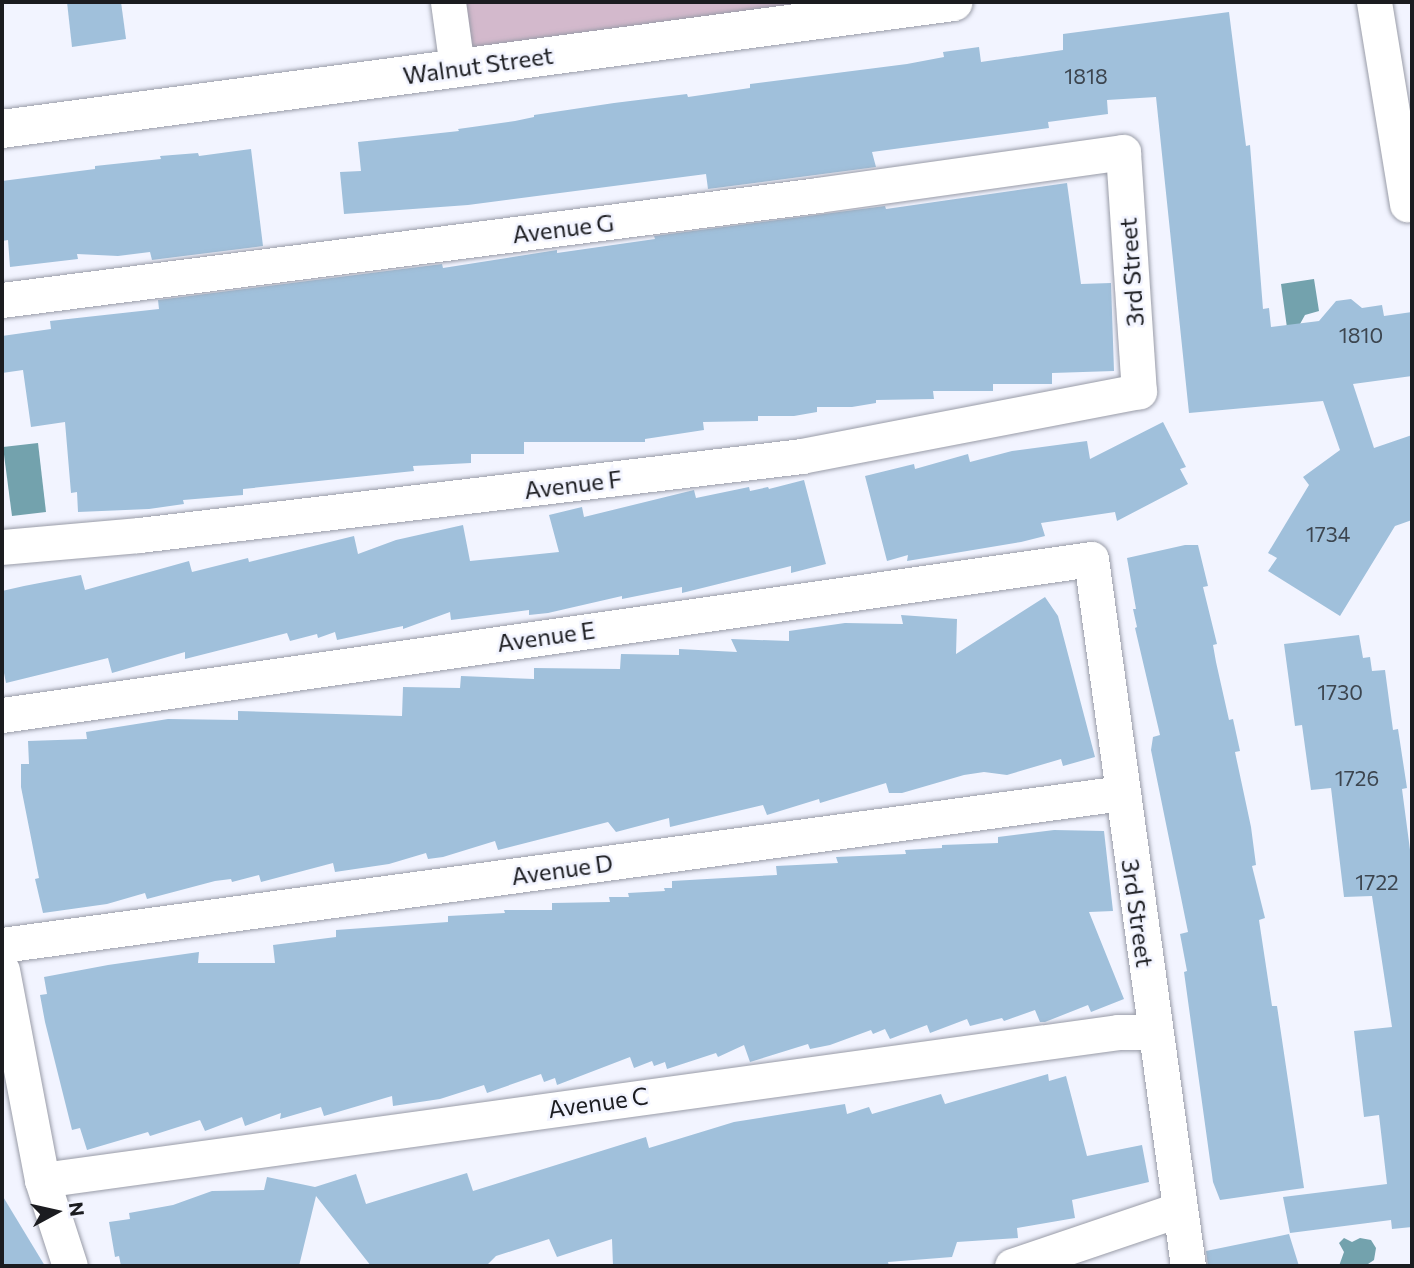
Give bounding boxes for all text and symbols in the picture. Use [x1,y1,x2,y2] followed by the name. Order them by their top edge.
[401,40,555,90] street label: Walnut Street
[1064,63,1108,89] house number: 1818
[511,207,615,249] street label: Avenue G
[1113,217,1149,327] street label: 3rd Street
[1339,322,1383,348] house number: 1810
[522,464,624,504] street label: Avenue F
[1306,521,1350,547] house number: 1734
[495,615,597,657] street label: Avenue E
[1317,679,1363,705] house number: 1730
[1335,765,1379,791] house number: 1726
[509,848,615,890] street label: Avenue D
[1116,857,1160,969] street label: 3rd Street
[1355,869,1399,895] house number: 1722
[546,1081,650,1123] street label: Avenue C
[21,1177,91,1247] north arrow
[65,1200,90,1218] text: N

